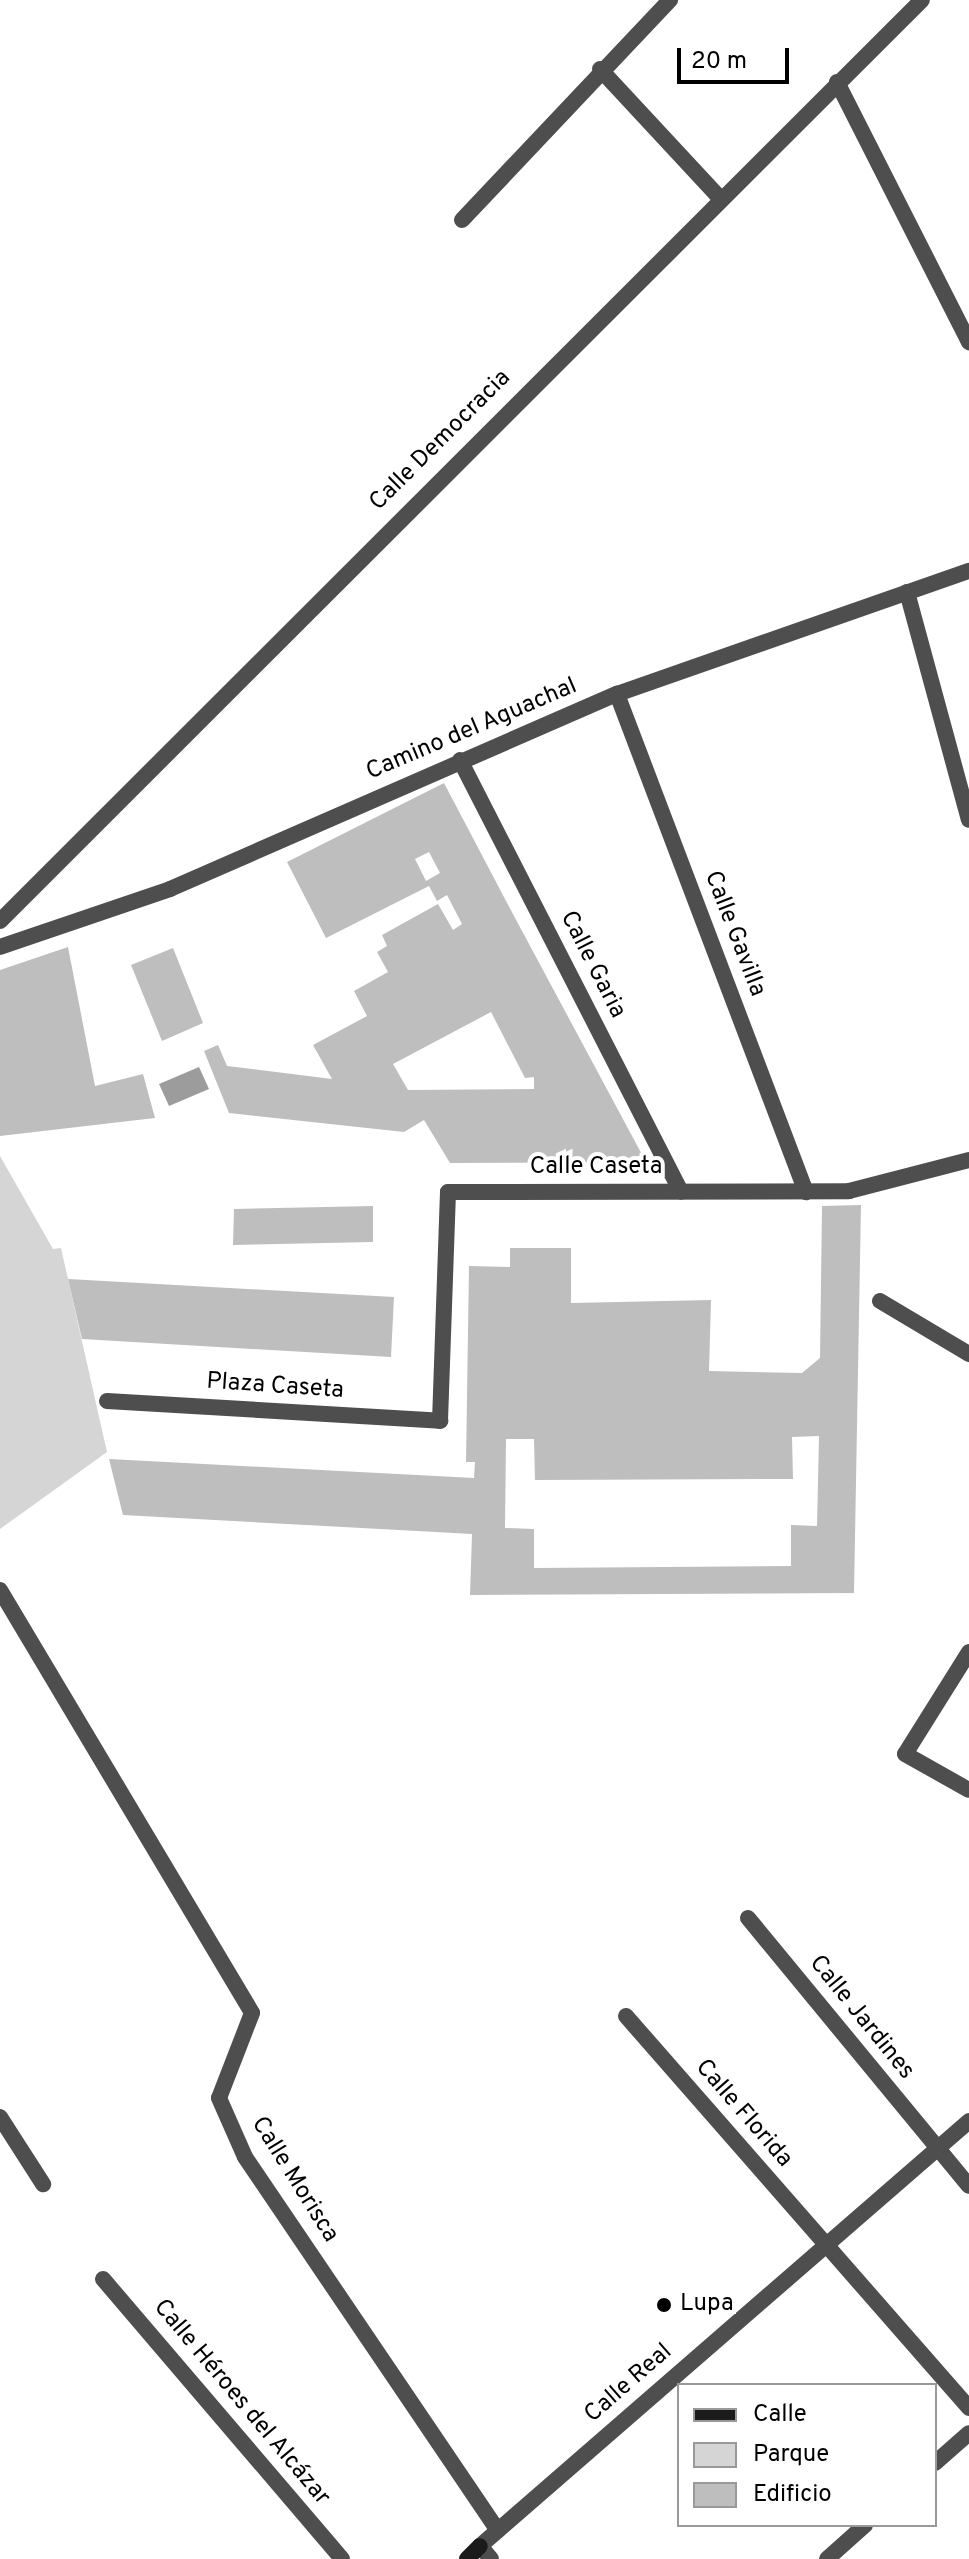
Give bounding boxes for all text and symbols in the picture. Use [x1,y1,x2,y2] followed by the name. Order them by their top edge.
[681,32,793,82] scale bar
[691,47,747,77] text: 20 m
[364,364,518,518] street label: Calle Democracia
[362,672,582,788] street label: Camino del Aguachal
[697,867,771,1001] street label: Calle Gavilla
[553,906,631,1024] street label: Calle Garia
[530,1154,662,1182] street label: Calle Caseta
[205,1368,345,1406] street label: Plaza Caseta
[802,1950,920,2086] street label: Calle Jardines
[688,2054,798,2174] street label: Calle Florida
[244,2112,344,2248] street label: Calle Morisca
[680,2291,734,2319] place label: Lupa
[146,2294,336,2512] street label: Calle Héroes del Alcázar
[655,2296,673,2314] marker: Lupa
[579,2338,679,2430] street label: Calle Real
[677,2383,937,2527] legend
[753,2400,807,2430] text: Calle
[753,2440,829,2470] text: Parque
[753,2480,832,2510] text: Edificio

